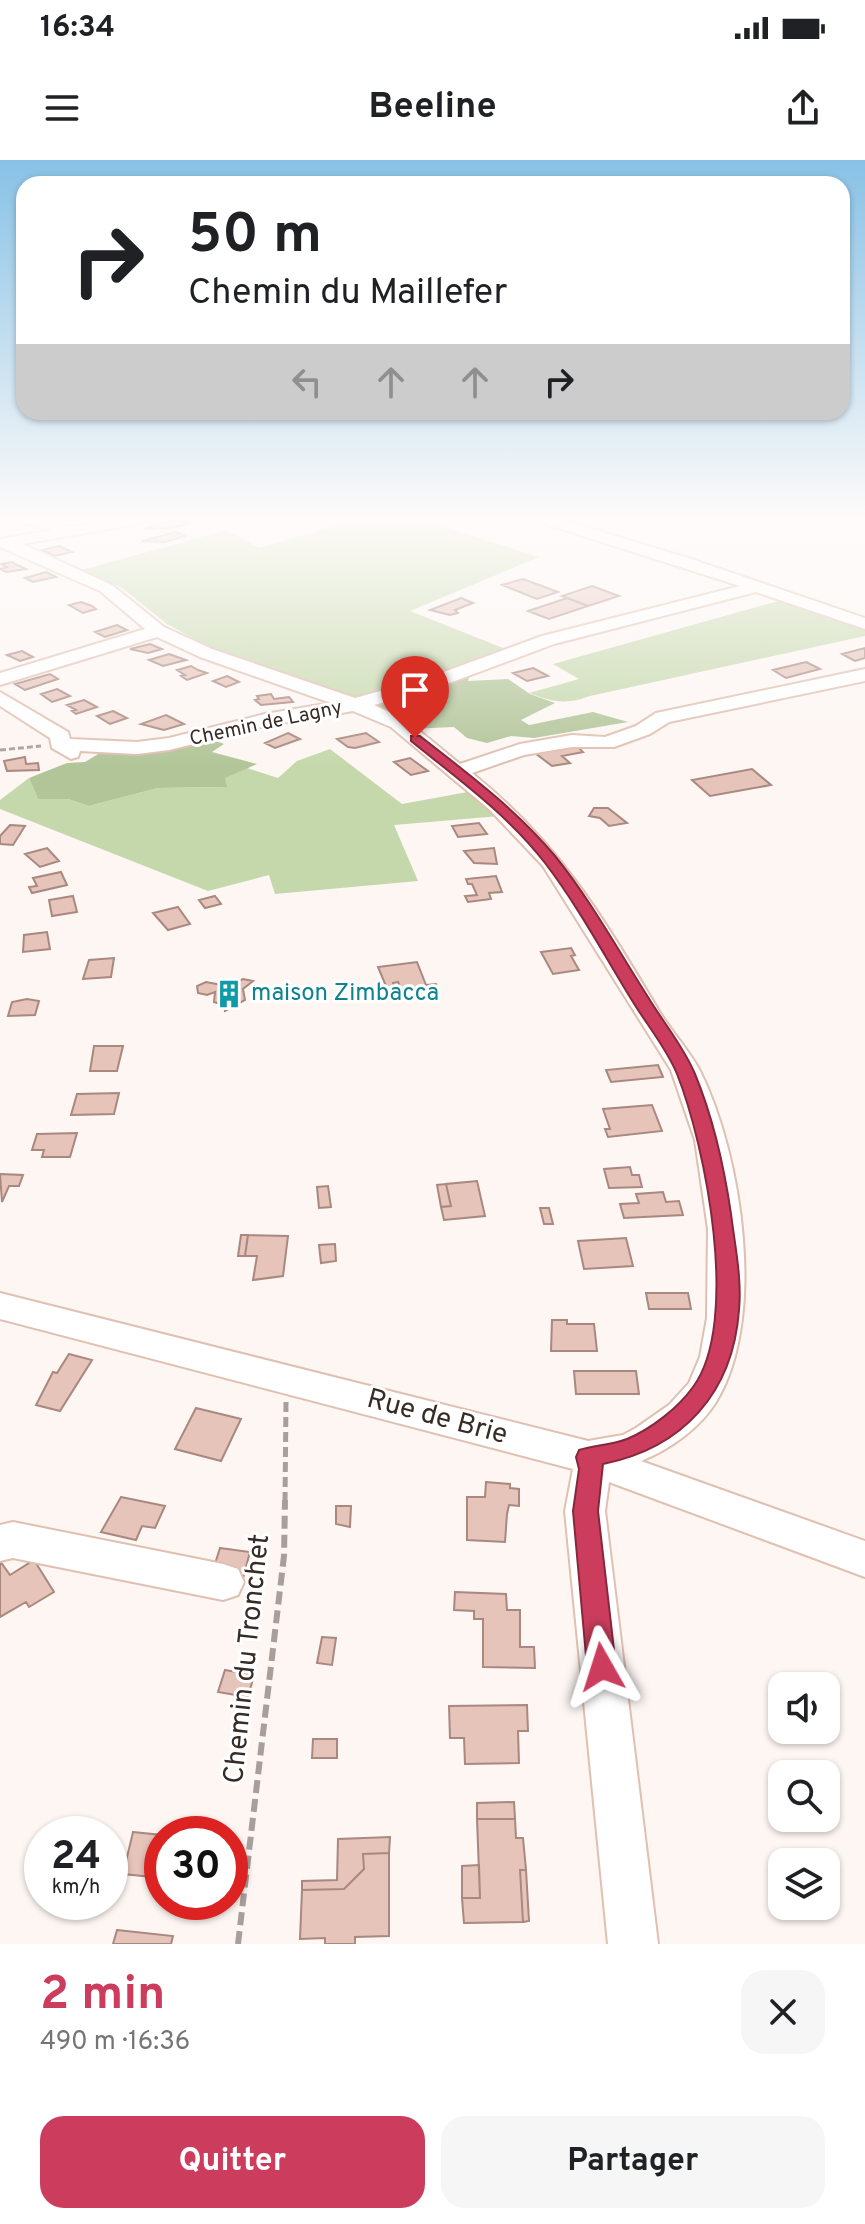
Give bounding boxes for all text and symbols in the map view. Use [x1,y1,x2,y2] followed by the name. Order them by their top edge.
[40,10,115,47] text: 16:34
[368,85,497,131] text: Beeline
[40,86,84,130] icon: menu
[781,86,825,130] icon: share
[188,202,322,272] text: 50 m
[56,208,160,312] icon: right
[188,271,507,317] text: Chemin du Maillefer
[285,360,329,404] icon: left
[369,360,413,404] icon: ahead
[453,360,497,404] icon: ahead
[537,360,581,404] icon: right
[381,656,449,738] pin
[393,668,437,712] icon: arrive
[187,695,345,753] street label: Chemin de Lagny
[214,979,244,1009] building icon: maison Zimbacca
[251,979,439,1009] place label: maison Zimbacca
[363,1382,511,1454] street label: Rue de Brie
[217,1532,279,1786] street label: Chemin du Tronchet
[560,1625,644,1709] position arrow
[768,1672,840,1920] map controls
[768,1672,840,1744] button: sound
[768,1760,840,1832] button: search
[144,1816,248,1920] speed limit sign: 30
[51,1833,101,1883] text: 24
[768,1848,840,1920] button: layers
[52,1875,100,1901] text: km/h
[40,1966,165,2026] text: 2 min
[741,1970,825,2054] button: close
[40,2026,190,2059] text: 490 m · 16:36
[40,2116,425,2208] button: Quitter
[441,2116,825,2208] button: Partager

